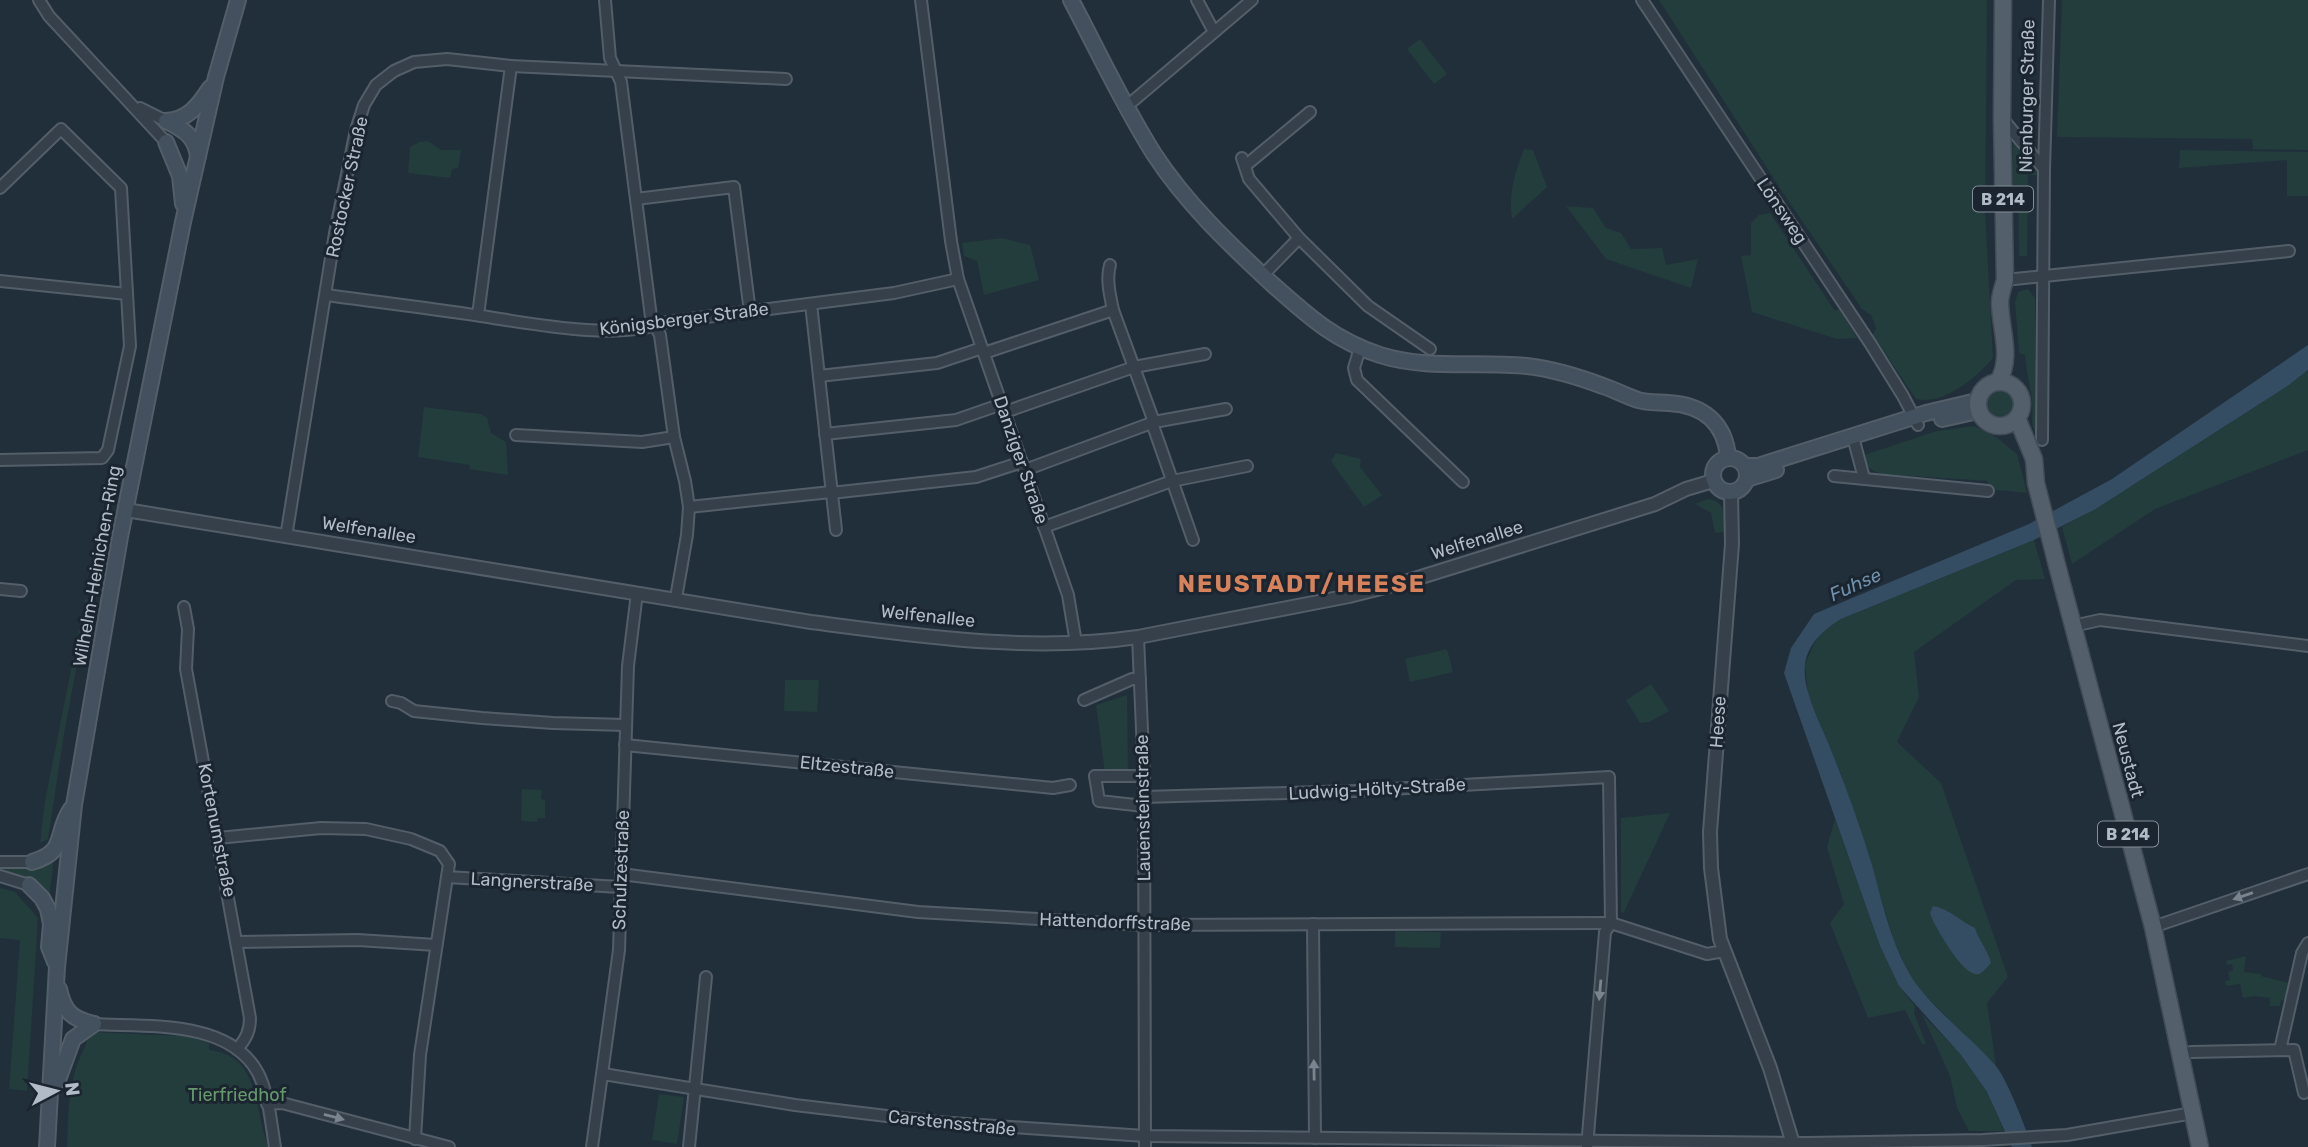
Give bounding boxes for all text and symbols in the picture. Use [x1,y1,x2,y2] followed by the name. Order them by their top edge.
[2015,19,2039,173] street label: Nienburger Straße
[321,114,373,260] street label: Rostocker Straße
[1752,174,1812,248] street label: Lönsweg
[1973,186,2033,211] road number: B 214
[598,298,770,340] street label: Königsberger Straße
[989,393,1053,527] street label: Danziger Straße
[68,464,126,668] street label: Wilhelm-Heinichen-Ring
[320,512,418,548] street label: Welfenallee
[1428,516,1526,564] street label: Welfenallee
[1826,563,1885,606] water label: Fuhse
[1178,570,1426,598] district label: NEUSTADT/HEESE
[880,600,976,632] street label: Welfenallee
[1705,695,1731,749] street label: Heese
[2107,720,2149,800] street label: Neustadt
[1131,734,1155,882] street label: Lauensteinstraße
[799,751,895,783] street label: Eltzestraße
[193,761,241,899] street label: Kortenumstraße
[1288,773,1466,805] street label: Ludwig-Hölty-Straße
[608,810,634,930] street label: Schulzestraße
[2098,821,2158,846] road number: B 214
[470,868,594,896] street label: Langnerstraße
[2233,891,2254,902] one-way arrow
[1039,908,1191,936] street label: Hattendorffstraße
[1594,979,1605,1001] one-way arrow
[21,1056,91,1126] north arrow
[1308,1059,1320,1081] one-way arrow
[60,1081,85,1097] text: N
[188,1084,286,1106] park label: Tierfriedhof
[887,1105,1017,1141] street label: Carstensstraße
[324,1113,345,1123] one-way arrow

